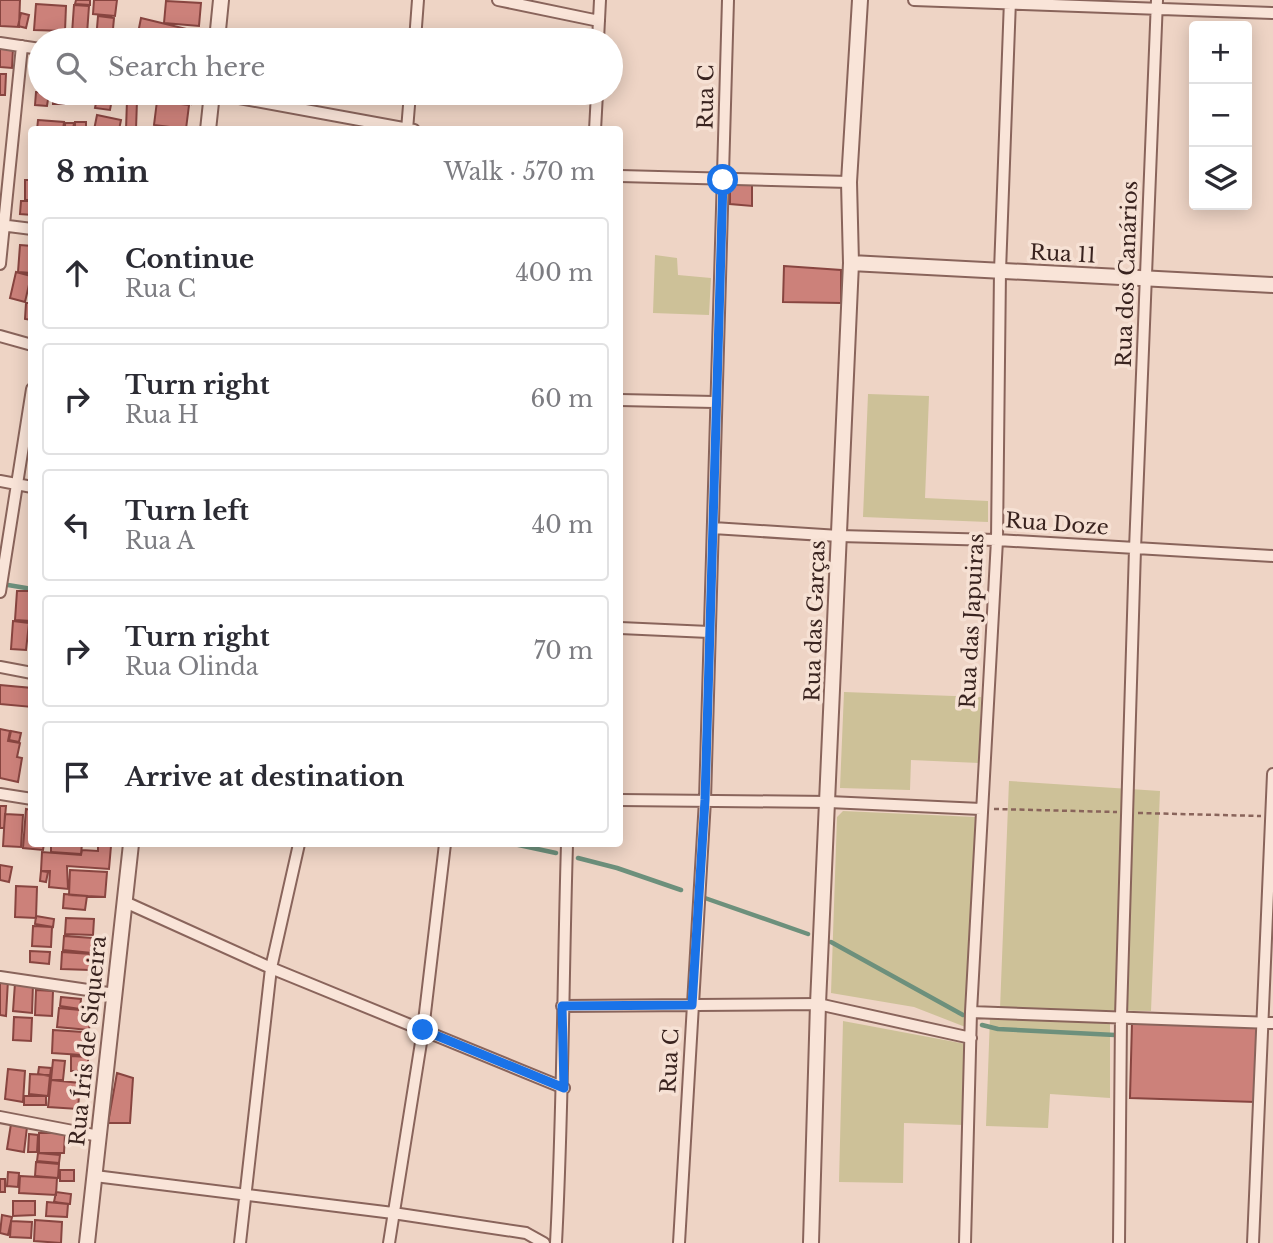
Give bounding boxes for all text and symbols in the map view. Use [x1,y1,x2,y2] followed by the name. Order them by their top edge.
[1189,21,1252,210] map controls
[1189,21,1252,84] button: +
[28,28,623,105] search box
[52,48,90,86] icon: search
[108,51,265,83] text: Search here
[692,64,720,130] street label: Rua C
[1189,84,1252,147] button: −
[1189,147,1252,210] button: layers
[56,153,149,190] text: 8 min
[444,158,595,186] text: Walk · 570 m
[707,164,738,195] route start
[1111,180,1143,368] street label: Rua dos Canários
[1029,239,1097,269] street label: Rua 11
[125,243,254,275] text: Continue
[58,254,96,292] icon: ahead
[515,259,593,287] text: 400 m
[125,275,196,303] text: Rua C
[125,369,270,401] text: Turn right
[58,380,96,418] icon: right
[531,385,593,413] text: 60 m
[125,401,199,429] text: Rua H
[125,495,249,527] text: Turn left
[58,506,96,544] icon: left
[1004,507,1110,541] street label: Rua Doze
[532,511,593,539] text: 40 m
[125,527,194,555] text: Rua A
[954,533,990,709] street label: Rua das Japuiras
[799,540,831,702] street label: Rua das Garças
[125,621,270,653] text: Turn right
[58,632,96,670] icon: right
[534,637,593,665] text: 70 m
[125,653,259,681] text: Rua Olinda
[58,758,96,796] icon: arrive
[125,761,405,793] text: Arrive at destination
[64,934,112,1147] street label: Rua Íris de Siqueira
[407,1014,438,1045] route end
[655,1028,685,1094] street label: Rua C

